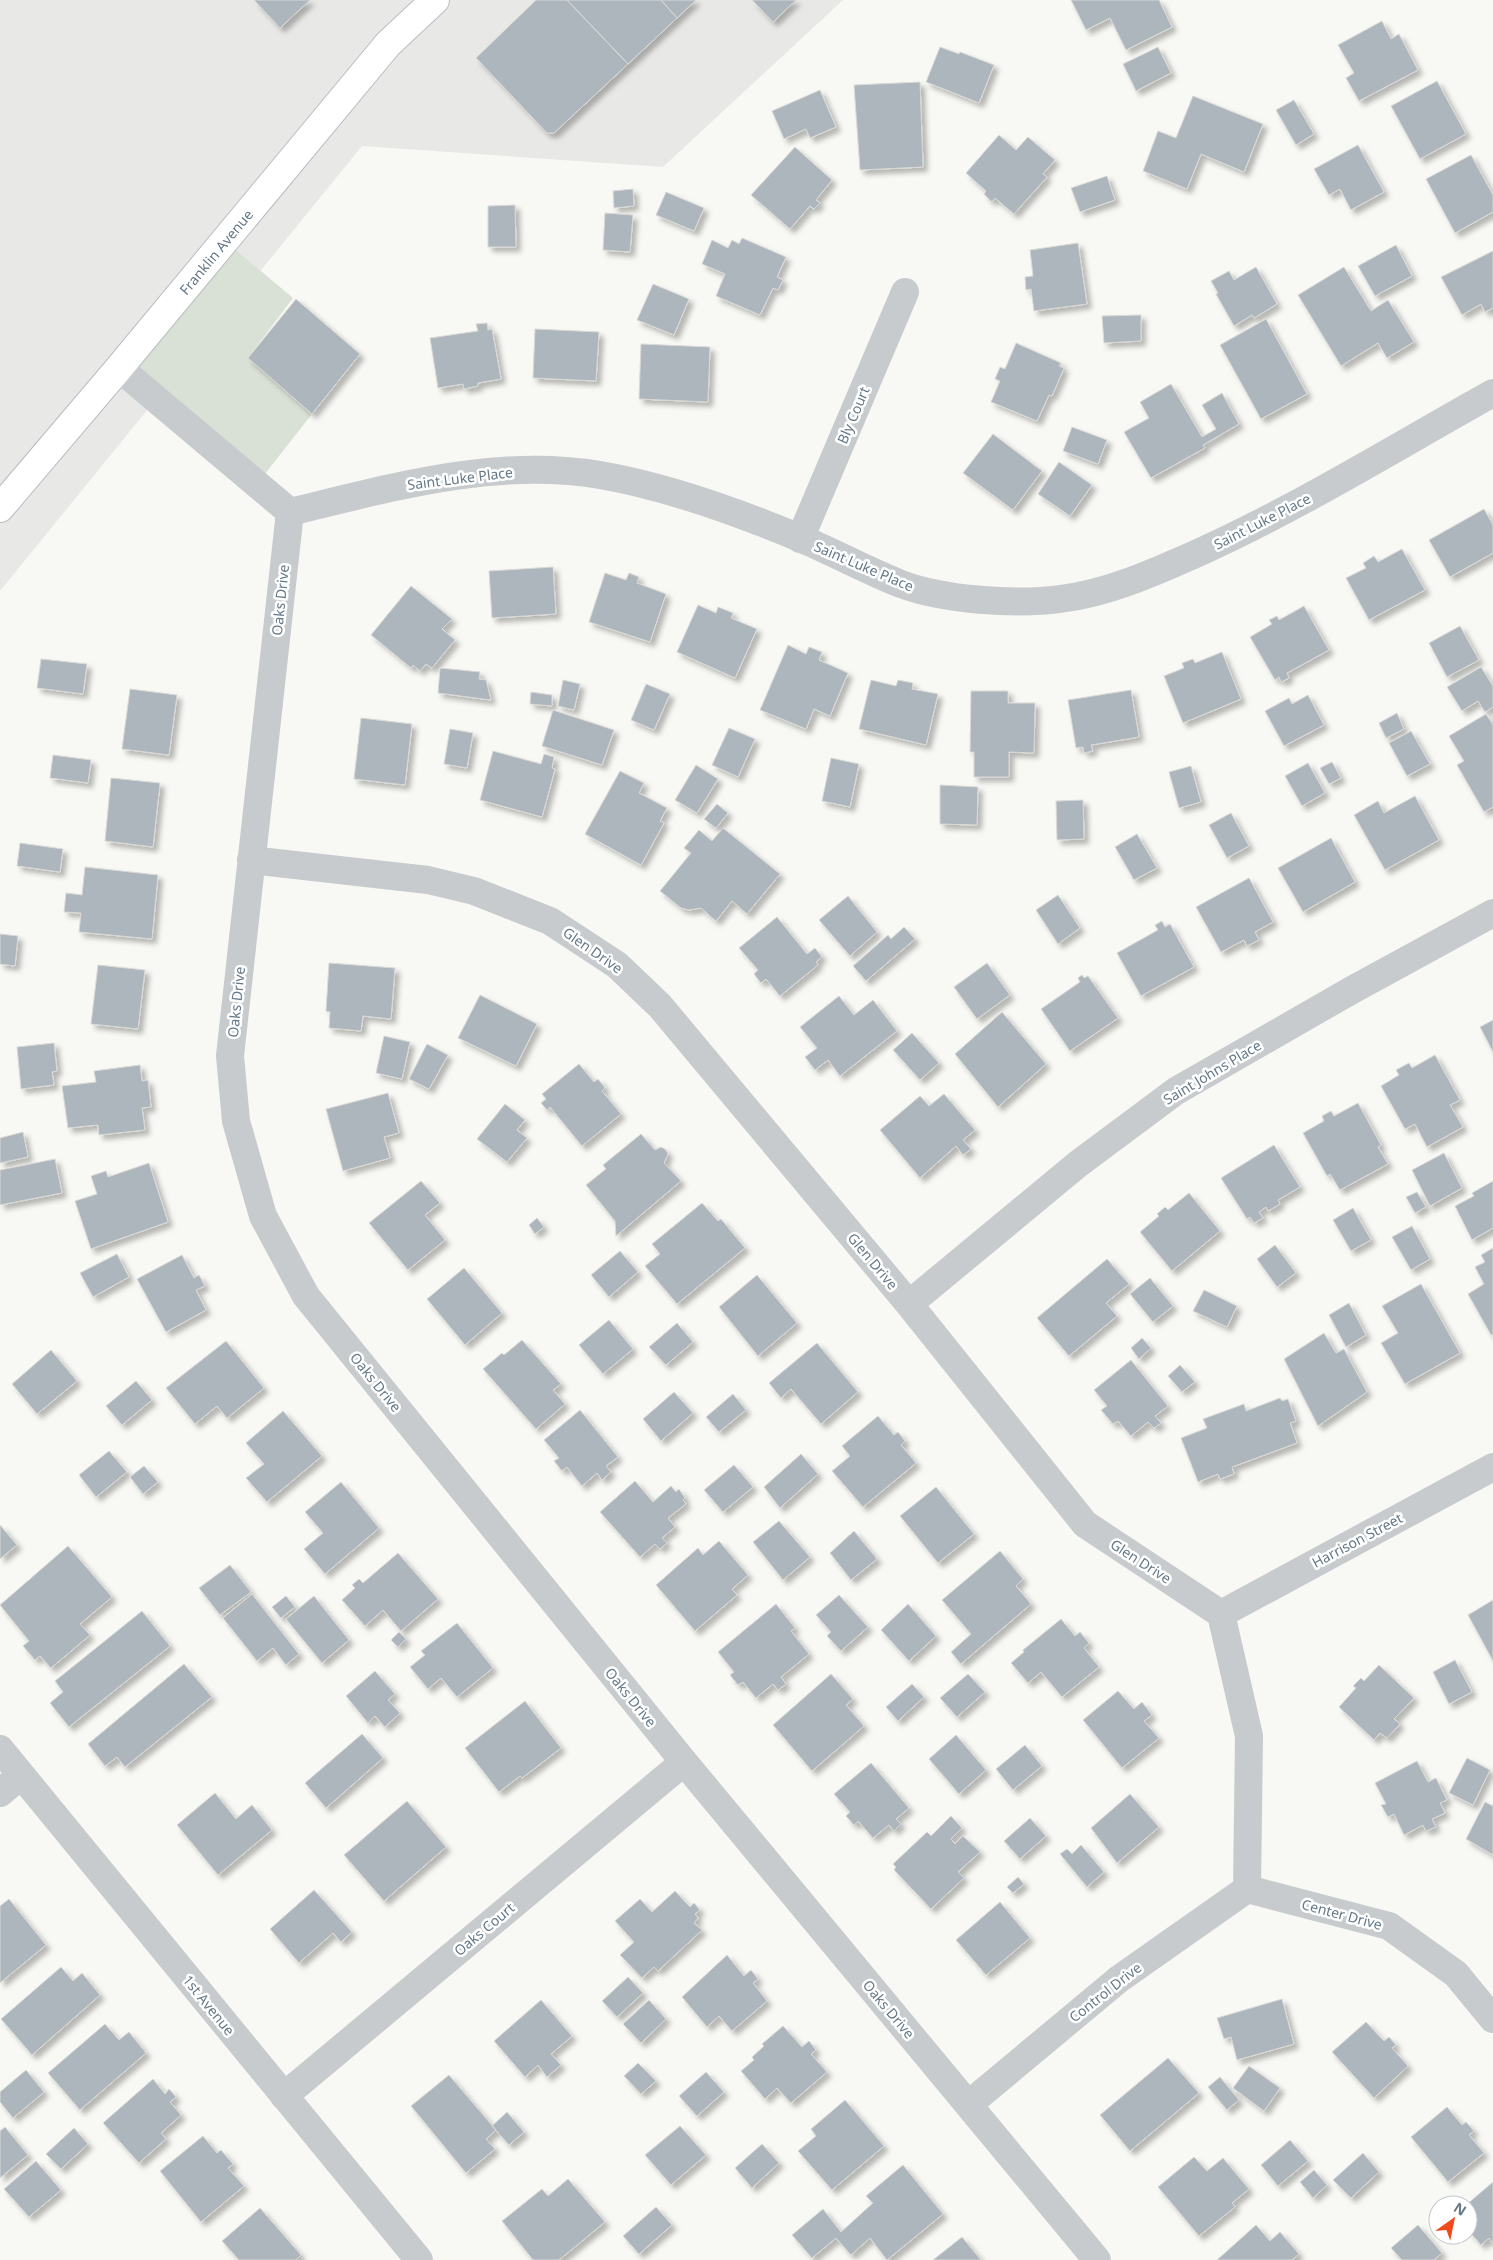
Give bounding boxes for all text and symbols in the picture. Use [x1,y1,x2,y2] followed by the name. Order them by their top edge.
[175,205,257,298] street label: Franklin Avenue
[832,384,874,446] street label: Bly Court
[406,462,514,494] street label: Saint Luke Place
[1210,488,1314,554] street label: Saint Luke Place
[811,537,917,596] street label: Saint Luke Place
[267,563,293,636] street label: Oaks Drive
[559,923,627,978] street label: Glen Drive
[223,965,249,1038] street label: Oaks Drive
[1160,1035,1265,1109] street label: Saint Johns Place
[844,1229,902,1293] street label: Glen Drive
[346,1348,406,1416] street label: Oaks Drive
[1308,1508,1406,1572] street label: Harrison Street
[1107,1534,1175,1588] street label: Glen Drive
[601,1663,661,1731] street label: Oaks Drive
[1300,1894,1384,1934] street label: Center Drive
[450,1898,518,1960] street label: Oaks Court
[1065,1958,1145,2026] street label: Control Drive
[179,1971,239,2039] street label: 1st Avenue
[859,1976,919,2042] street label: Oaks Drive
[1428,2195,1478,2245] north arrow
[1450,2198,1470,2220] text: N

